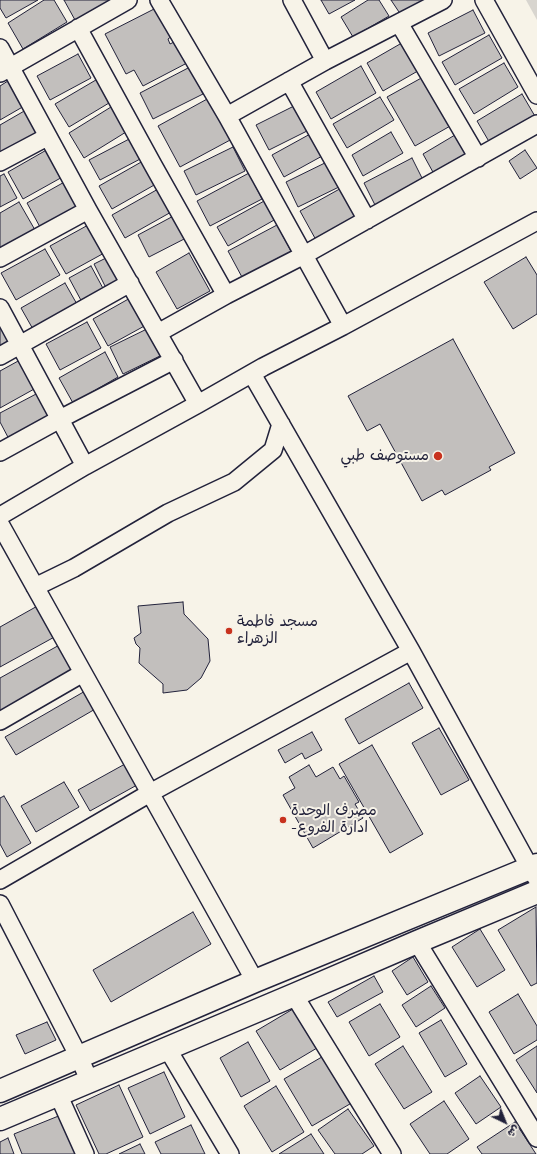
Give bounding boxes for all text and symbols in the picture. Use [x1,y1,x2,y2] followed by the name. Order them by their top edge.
[341,447,429,465] place label: مستوصف طبي
[432,450,444,462] marker: مستوصف طبي
[237,613,318,648] place label: مسجد فاطمة الزهراء
[224,626,234,636] marker: مسجد فاطمة الزهراء
[291,802,377,837] place label: مصرف الوحدة -ادارة الفروع
[278,815,288,825] marker: مصرف الوحدة -ادارة الفروع
[485,1102,525,1142] north arrow
[505,1122,522,1140] text: ش

